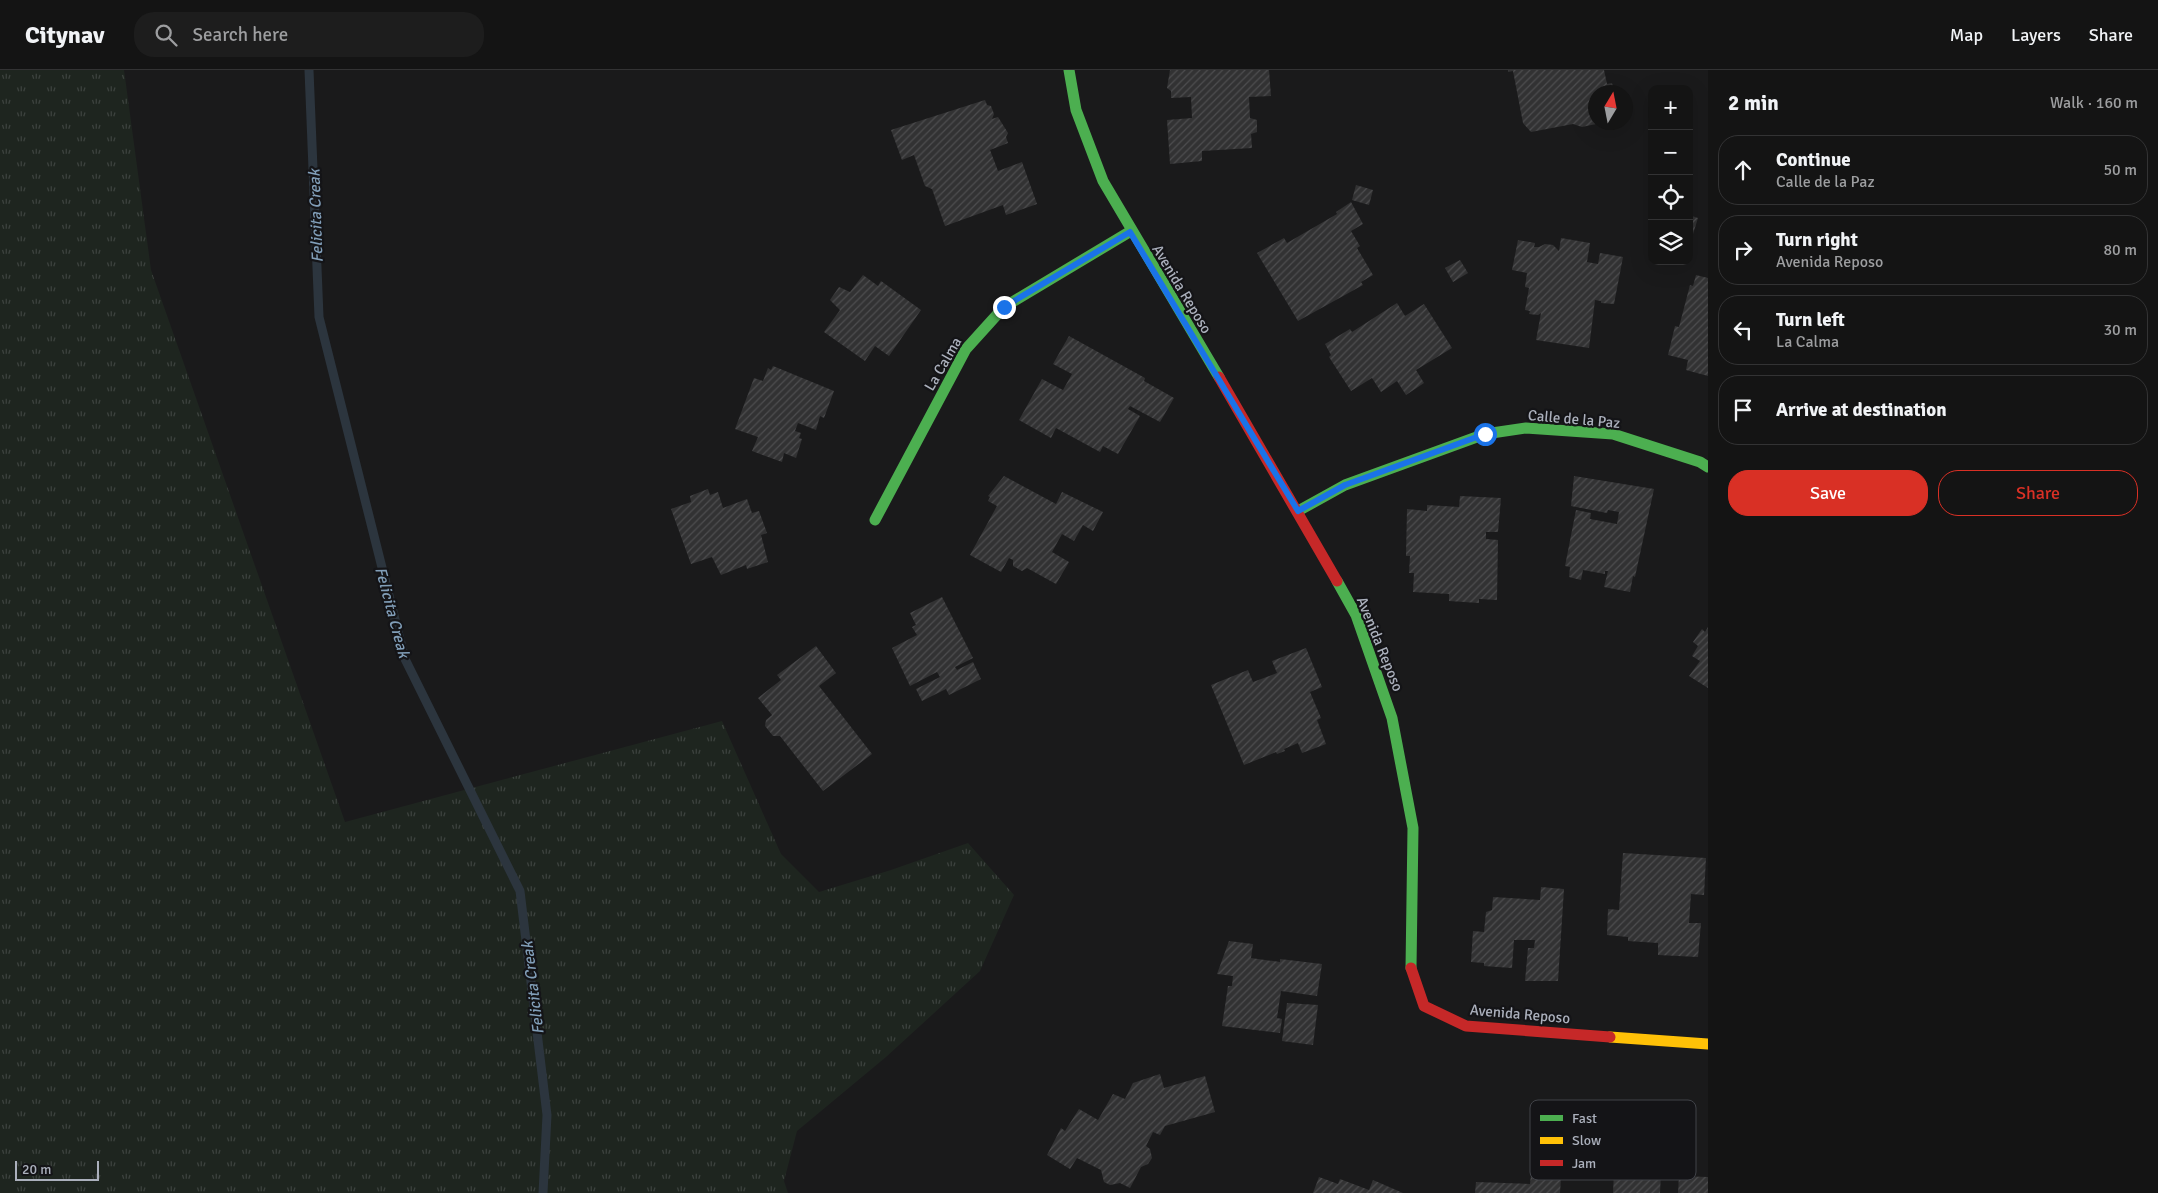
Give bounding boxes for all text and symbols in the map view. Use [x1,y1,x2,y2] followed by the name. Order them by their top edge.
[134,12,484,57] search box
[25,20,104,50] text: Citynav
[152,21,180,49] icon: search
[192,23,288,47] text: Search here
[1950,24,1983,46] text: Map
[2011,24,2061,46] text: Layers
[2089,24,2133,46] text: Share
[1588,85,1633,130] north arrow
[1648,85,1693,265] map controls
[1648,85,1693,130] button: +
[1728,90,1779,116] text: 2 min
[2050,93,2138,113] text: Walk · 160 m
[1648,130,1693,175] button: −
[1776,148,1851,172] text: Continue
[1729,156,1757,184] icon: ahead
[2103,160,2137,180] text: 50 m
[304,167,328,263] water label: Felicita Creak
[1776,172,1875,192] text: Calle de la Paz
[1648,175,1693,220] button: locate
[1648,220,1693,265] button: layers
[1776,228,1858,252] text: Turn right
[1729,236,1757,264] icon: right
[2103,240,2137,260] text: 80 m
[1148,241,1216,337] street label: Avenida Reposo
[1776,252,1883,272] text: Avenida Reposo
[993,296,1016,319] route end
[1776,308,1845,332] text: Turn left
[1729,316,1757,344] icon: left
[2103,320,2137,340] text: 30 m
[1776,332,1839,352] text: La Calma
[920,334,966,394] street label: La Calma
[1729,396,1757,424] icon: arrive
[1776,398,1947,422] text: Arrive at destination
[1527,406,1621,432] street label: Calle de la Paz
[1474,423,1497,446] route start
[1728,470,1928,516] button: Save
[1938,470,2138,516] button: Share
[370,565,414,662] water label: Felicita Creak
[1353,594,1407,694] street label: Avenida Reposo
[517,938,549,1035] water label: Felicita Creak
[1469,1001,1571,1027] street label: Avenida Reposo
[1530,1100,1696,1180] legend
[1572,1110,1597,1127] text: Fast
[1572,1132,1601,1149] text: Slow
[1572,1155,1596,1172] text: Jam
[15,1158,99,1181] scale bar
[22,1161,51,1178] text: 20 m

